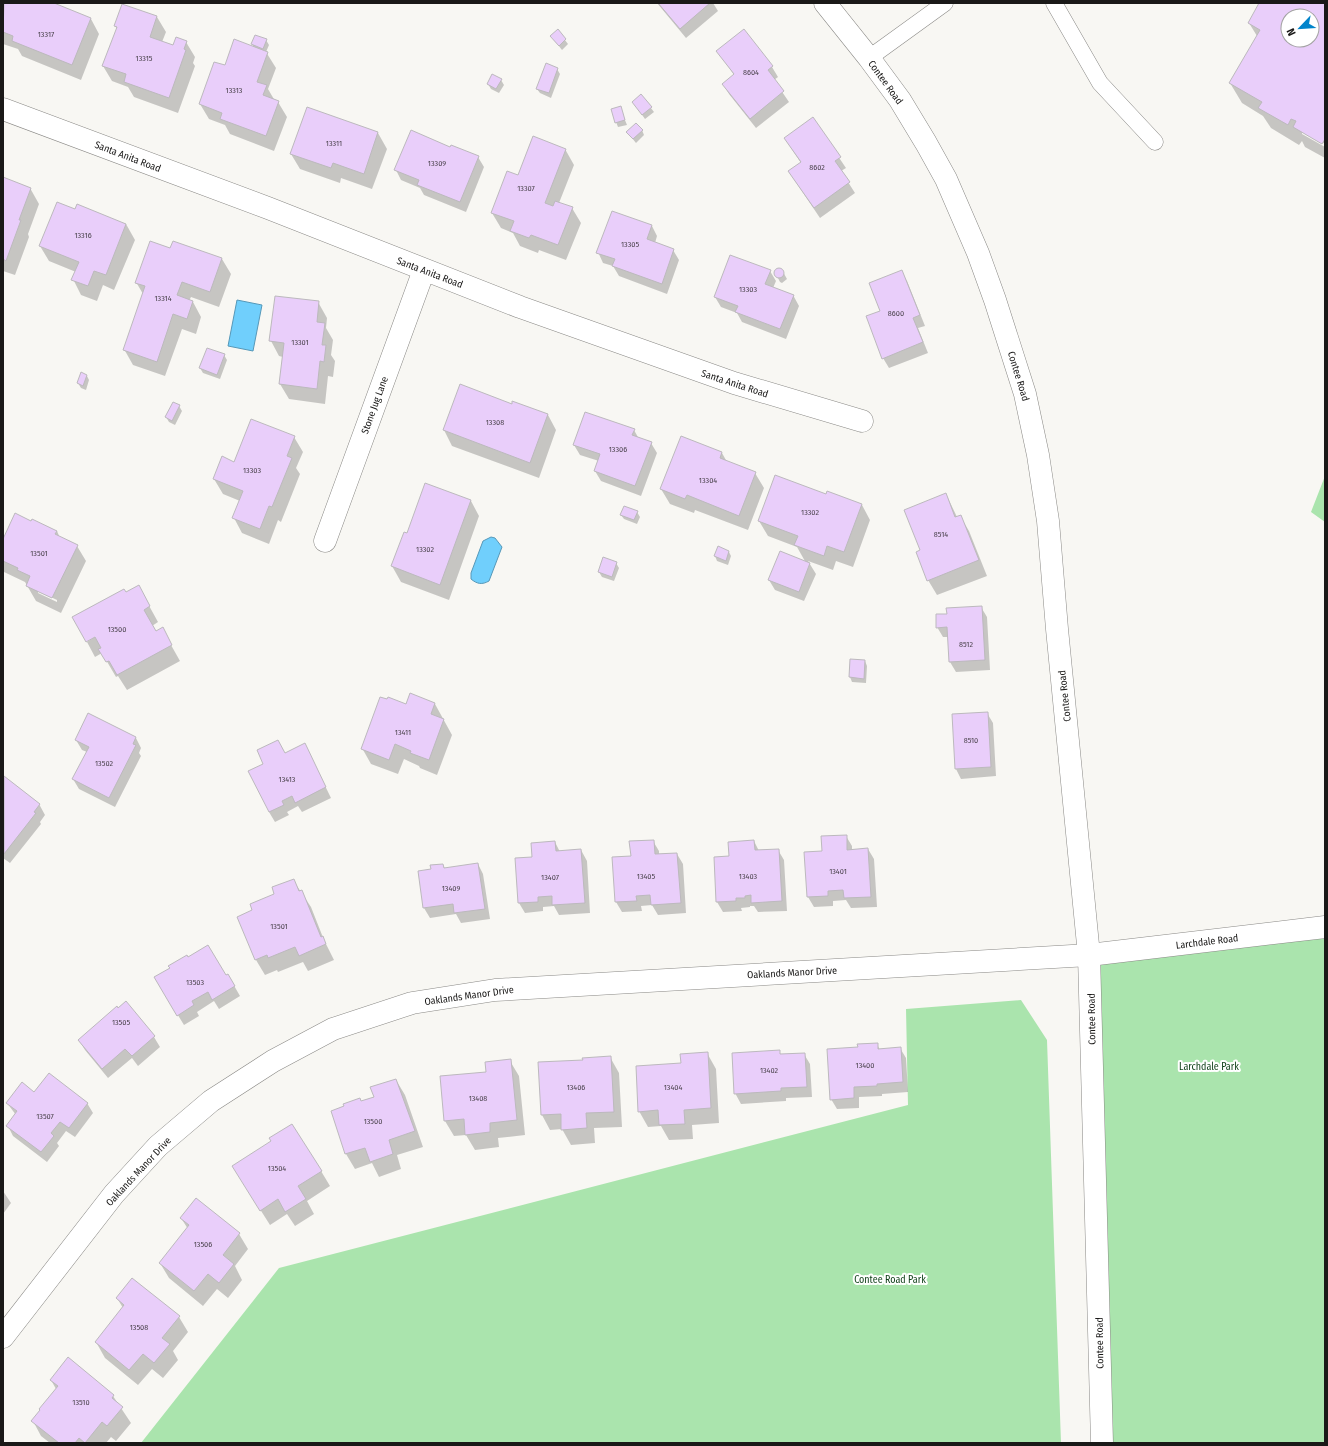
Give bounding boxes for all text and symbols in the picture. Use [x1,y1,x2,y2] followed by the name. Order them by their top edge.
[1280,8,1320,48] north arrow
[1284,26,1299,38] text: N
[38,30,55,39] house number: 13317
[136,54,153,63] house number: 13315
[865,58,905,107] street label: Contee Road
[743,68,759,77] house number: 8604
[226,86,243,95] house number: 13313
[93,139,162,175] street label: Santa Anita Road
[326,139,342,148] house number: 13311
[428,159,446,168] house number: 13309
[809,163,825,172] house number: 8602
[517,184,536,193] house number: 13307
[74,231,92,240] house number: 13316
[621,240,639,249] house number: 13305
[395,255,464,291] street label: Santa Anita Road
[739,285,757,294] house number: 13303
[154,294,172,303] house number: 13314
[888,309,904,318] house number: 8600
[291,338,309,347] house number: 13301
[1005,350,1031,403] street label: Contee Road
[700,367,770,400] street label: Santa Anita Road
[359,375,391,436] street label: Stone Jug Lane
[486,418,504,427] house number: 13308
[609,445,627,454] house number: 13306
[243,466,261,475] house number: 13303
[699,476,717,485] house number: 13304
[801,508,819,517] house number: 13302
[934,530,948,539] house number: 8514
[416,545,434,554] house number: 13302
[30,549,48,558] house number: 13501
[108,625,126,634] house number: 13500
[959,640,973,649] house number: 8512
[1056,670,1074,722] street label: Contee Road
[395,728,411,737] house number: 13411
[964,736,978,745] house number: 8510
[95,759,113,768] house number: 13502
[279,775,296,784] house number: 13413
[829,867,847,876] house number: 13401
[637,872,656,881] house number: 13405
[739,872,758,881] house number: 13403
[541,873,560,882] house number: 13407
[442,884,460,893] house number: 13409
[270,922,288,931] house number: 13501
[1175,932,1239,952] street label: Larchdale Road
[747,965,837,981] street label: Oaklands Manor Drive
[186,978,204,987] house number: 13503
[424,984,515,1008] street label: Oaklands Manor Drive
[1086,993,1098,1045] street label: Contee Road
[112,1018,130,1027] house number: 13505
[856,1061,874,1070] house number: 13400
[1179,1061,1239,1073] park label: Larchdale Park
[760,1066,779,1075] house number: 13402
[567,1083,585,1092] house number: 13406
[664,1083,682,1092] house number: 13404
[469,1094,487,1103] house number: 13408
[36,1112,55,1121] house number: 13507
[364,1117,382,1126] house number: 13500
[104,1135,174,1209] street label: Oaklands Manor Drive
[268,1164,286,1173] house number: 13504
[194,1240,212,1249] house number: 13506
[854,1274,926,1286] park label: Contee Road Park
[1094,1317,1106,1369] street label: Contee Road
[130,1323,148,1332] house number: 13508
[72,1398,90,1407] house number: 13510

